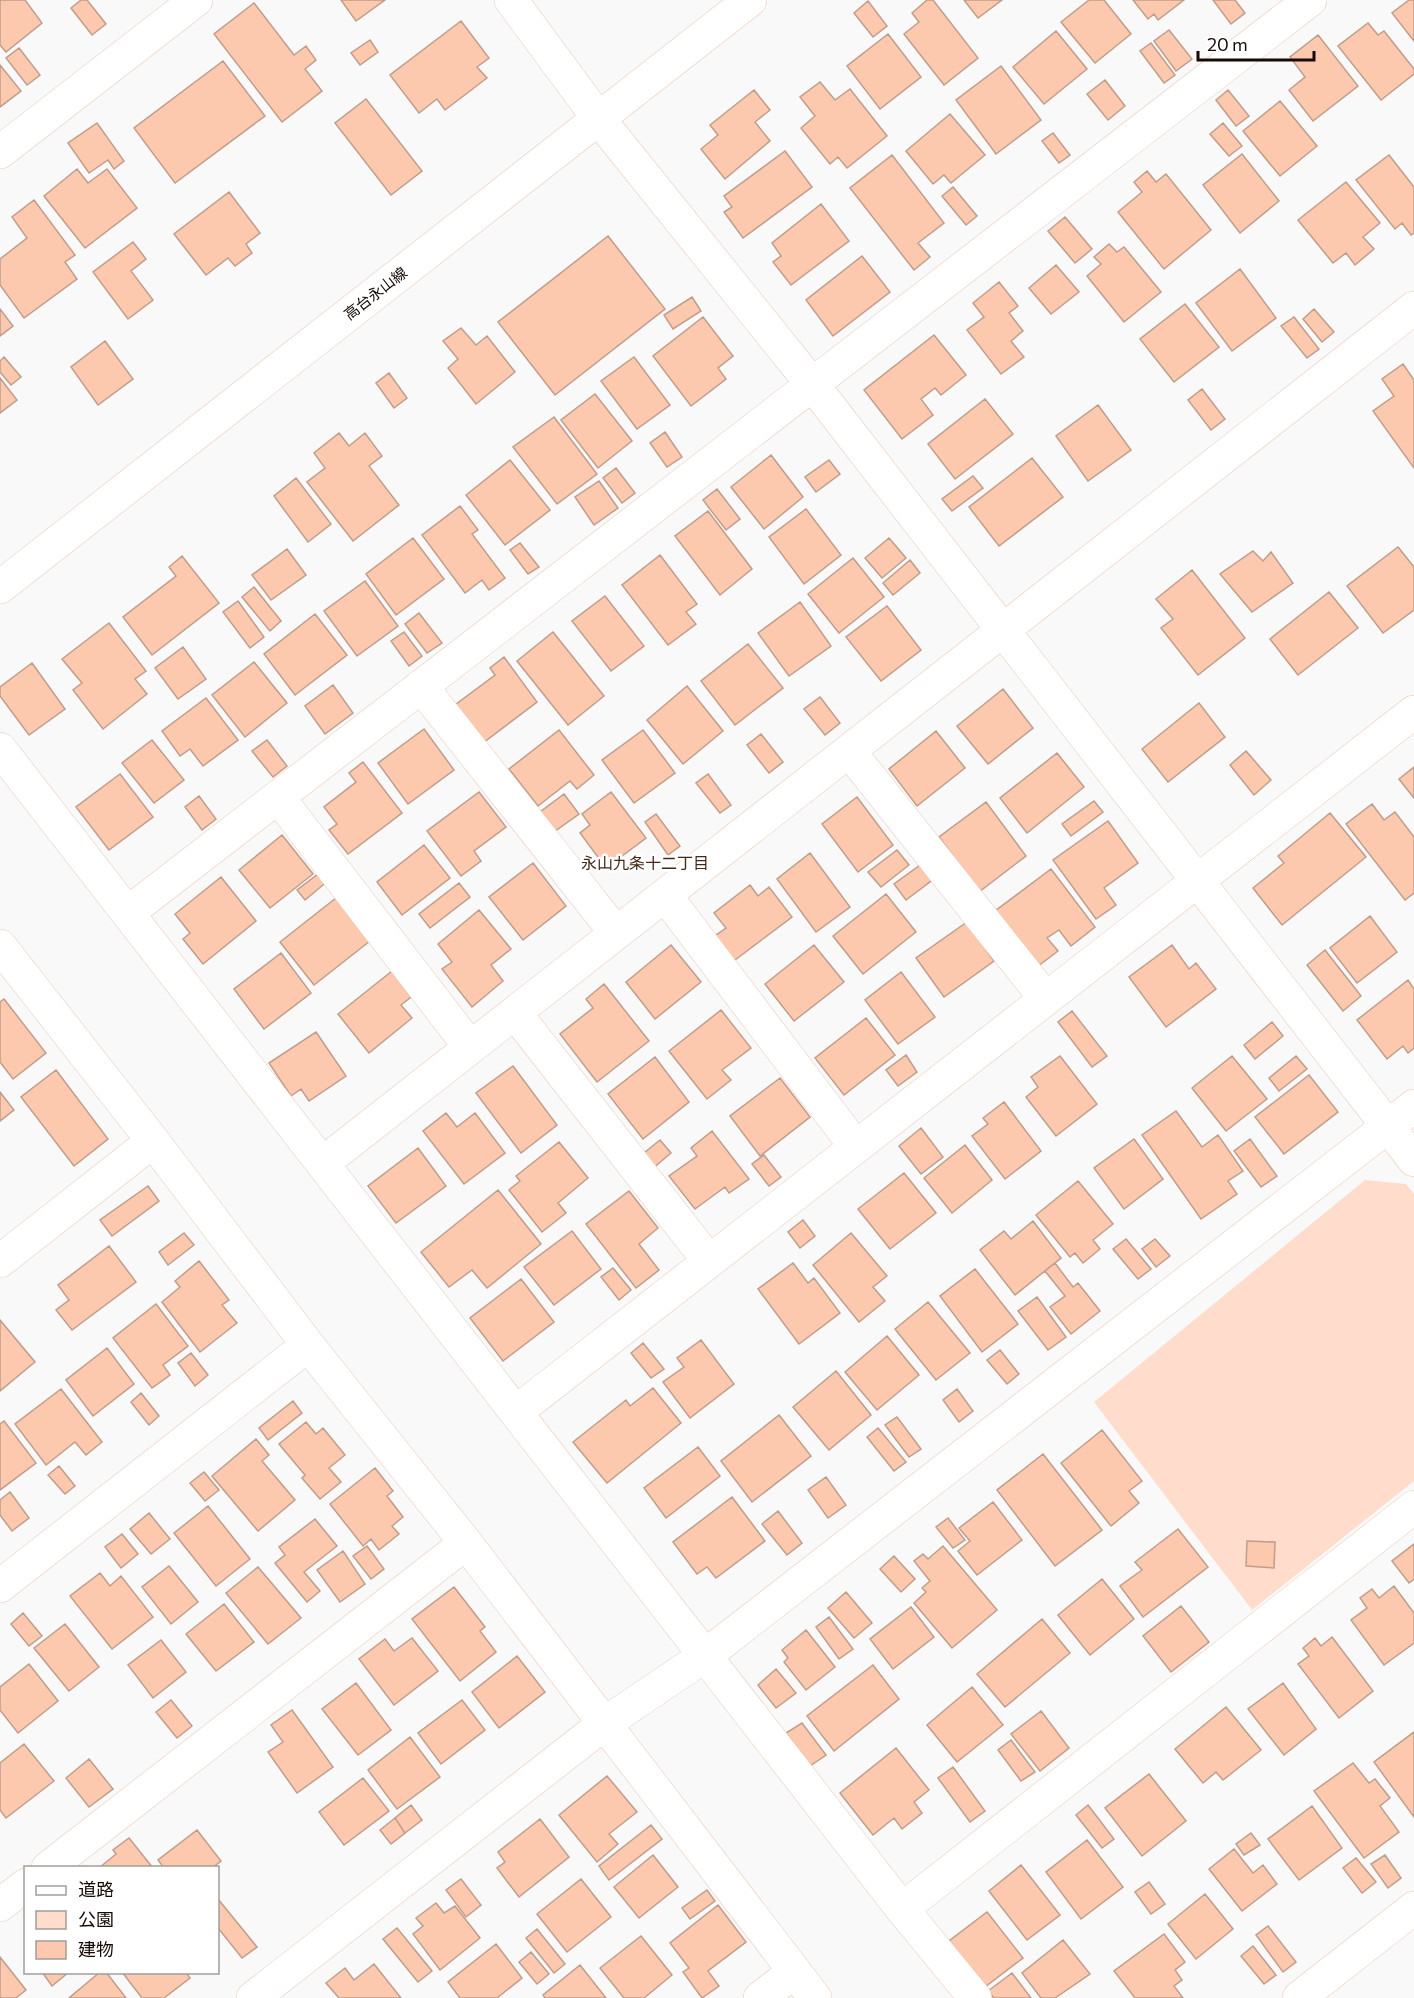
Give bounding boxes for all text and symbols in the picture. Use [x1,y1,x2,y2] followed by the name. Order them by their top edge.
[1198,24,1314,62] scale bar
[1207,33,1248,55] text: 20 m
[340,263,410,323] street label: 高台永山線
[581,853,709,872] district label: 永山九条十二丁目
[24,1866,219,1974] legend
[78,1878,114,1900] text: 道路
[78,1908,114,1930] text: 公園
[78,1938,114,1960] text: 建物

